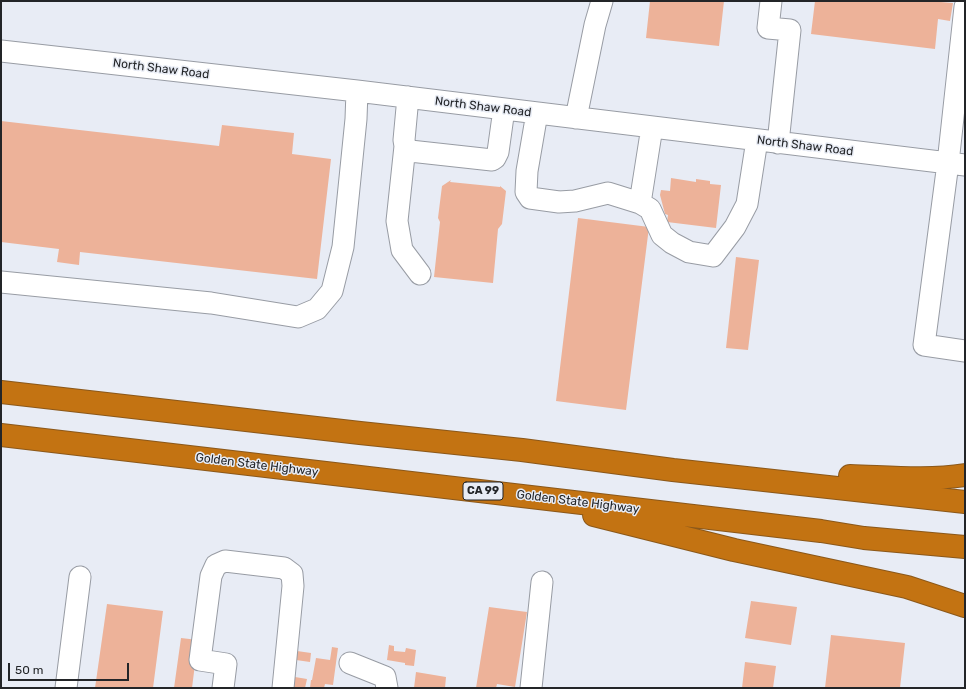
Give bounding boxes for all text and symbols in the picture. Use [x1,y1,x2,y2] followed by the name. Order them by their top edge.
[112,56,210,82] street label: North Shaw Road
[434,94,532,120] street label: North Shaw Road
[756,133,854,159] street label: North Shaw Road
[195,450,319,480] street label: Golden State Highway
[463,482,503,500] road number: CA 99
[516,487,640,517] street label: Golden State Highway
[10,655,131,681] scale bar
[15,663,43,677] text: 50 m

